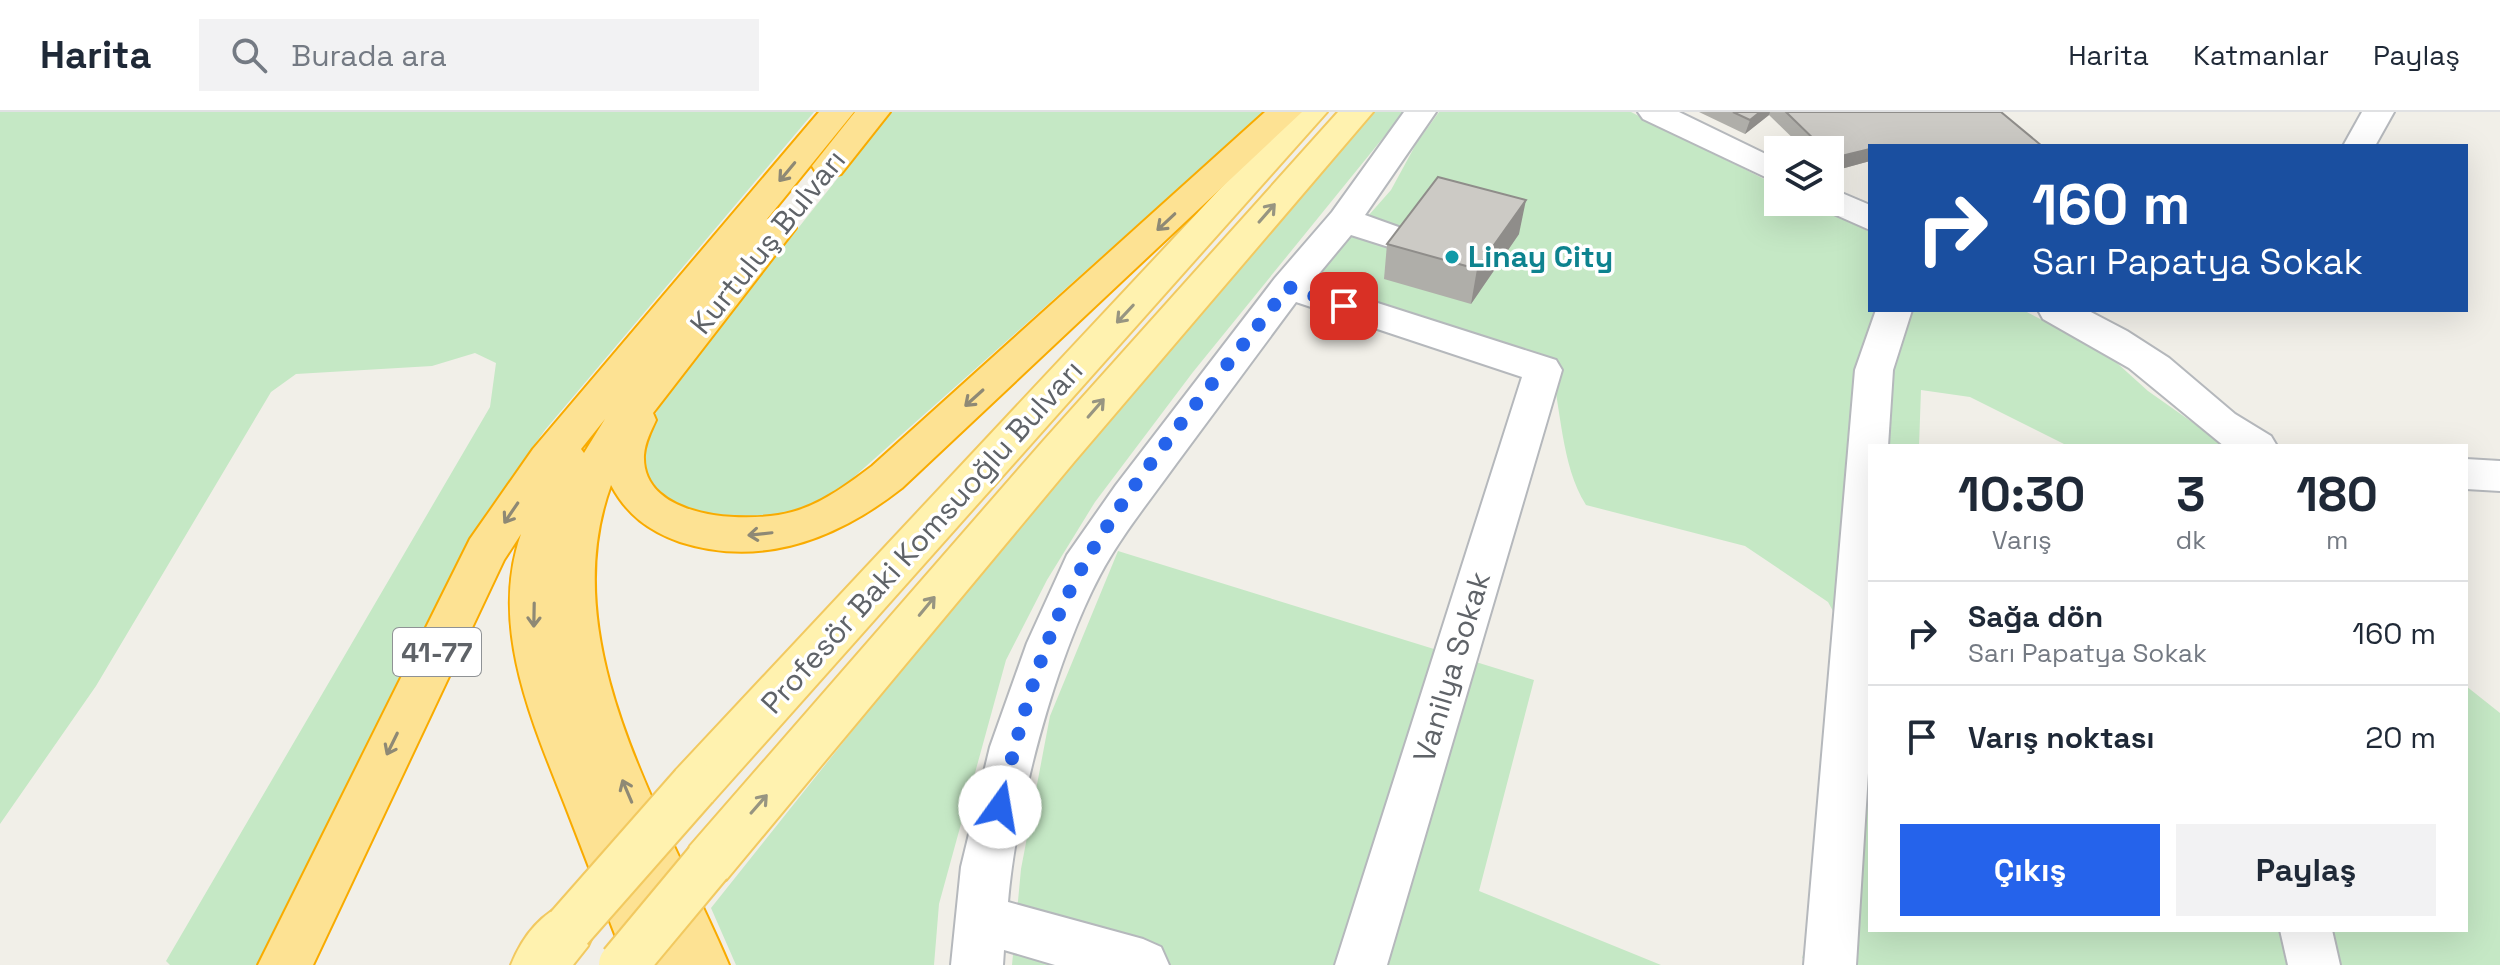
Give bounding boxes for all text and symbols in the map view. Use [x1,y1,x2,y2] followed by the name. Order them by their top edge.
[199,19,759,91] search box
[40,31,151,79] text: Harita
[227,33,271,77] icon: search
[291,36,447,75] text: Burada ara
[2068,37,2149,73] text: Harita
[2193,37,2329,73] text: Katmanlar
[2373,37,2460,73] text: Paylaş
[1764,136,1844,216] map controls
[1764,136,1844,216] button: layers
[681,142,854,342] street label: Kurtuluş Bulvarı
[778,161,796,181] one-way arrow
[2032,169,2190,240] text: 160 m
[1900,176,2004,280] icon: right
[1258,204,1276,224] one-way arrow
[1156,212,1176,230] one-way arrow
[1468,237,1613,276] place label: Linay City
[2032,239,2363,285] text: Sarı Papatya Sokak
[1443,248,1461,266] marker: Linay City
[1310,272,1378,340] pin
[1322,284,1366,328] icon: arrive
[1117,304,1135,324] one-way arrow
[752,351,1091,722] street label: Profesör Baki Komsuoğlu Bulvarı
[965,388,985,406] one-way arrow
[1086,399,1104,419] one-way arrow
[1958,464,2085,525] text: 10:30
[2176,464,2205,525] text: 3
[2296,464,2378,525] text: 180
[503,502,520,524] one-way arrow
[1992,523,2052,557] text: Varış
[2176,523,2206,557] text: dk
[2326,523,2348,557] text: m
[747,527,774,542] one-way arrow
[1404,567,1499,767] street label: Vanilya Sokak
[918,597,936,617] one-way arrow
[1968,597,2103,636] text: Sağa dön
[526,601,542,628] one-way arrow
[1900,611,1944,655] icon: right
[2352,614,2436,653] text: 160 m
[393,628,481,676] road number: 41-77
[1968,636,2207,670] text: Sarı Papatya Sokak
[1900,715,1944,759] icon: arrive
[1968,718,2155,757] text: Varış noktası
[2365,718,2436,757] text: 20 m
[384,731,399,755] one-way arrow
[958,765,1042,849] position arrow
[618,779,633,803] one-way arrow
[749,795,767,815] one-way arrow
[1900,824,2160,916] button: Çıkış
[2176,824,2436,916] button: Paylaş

